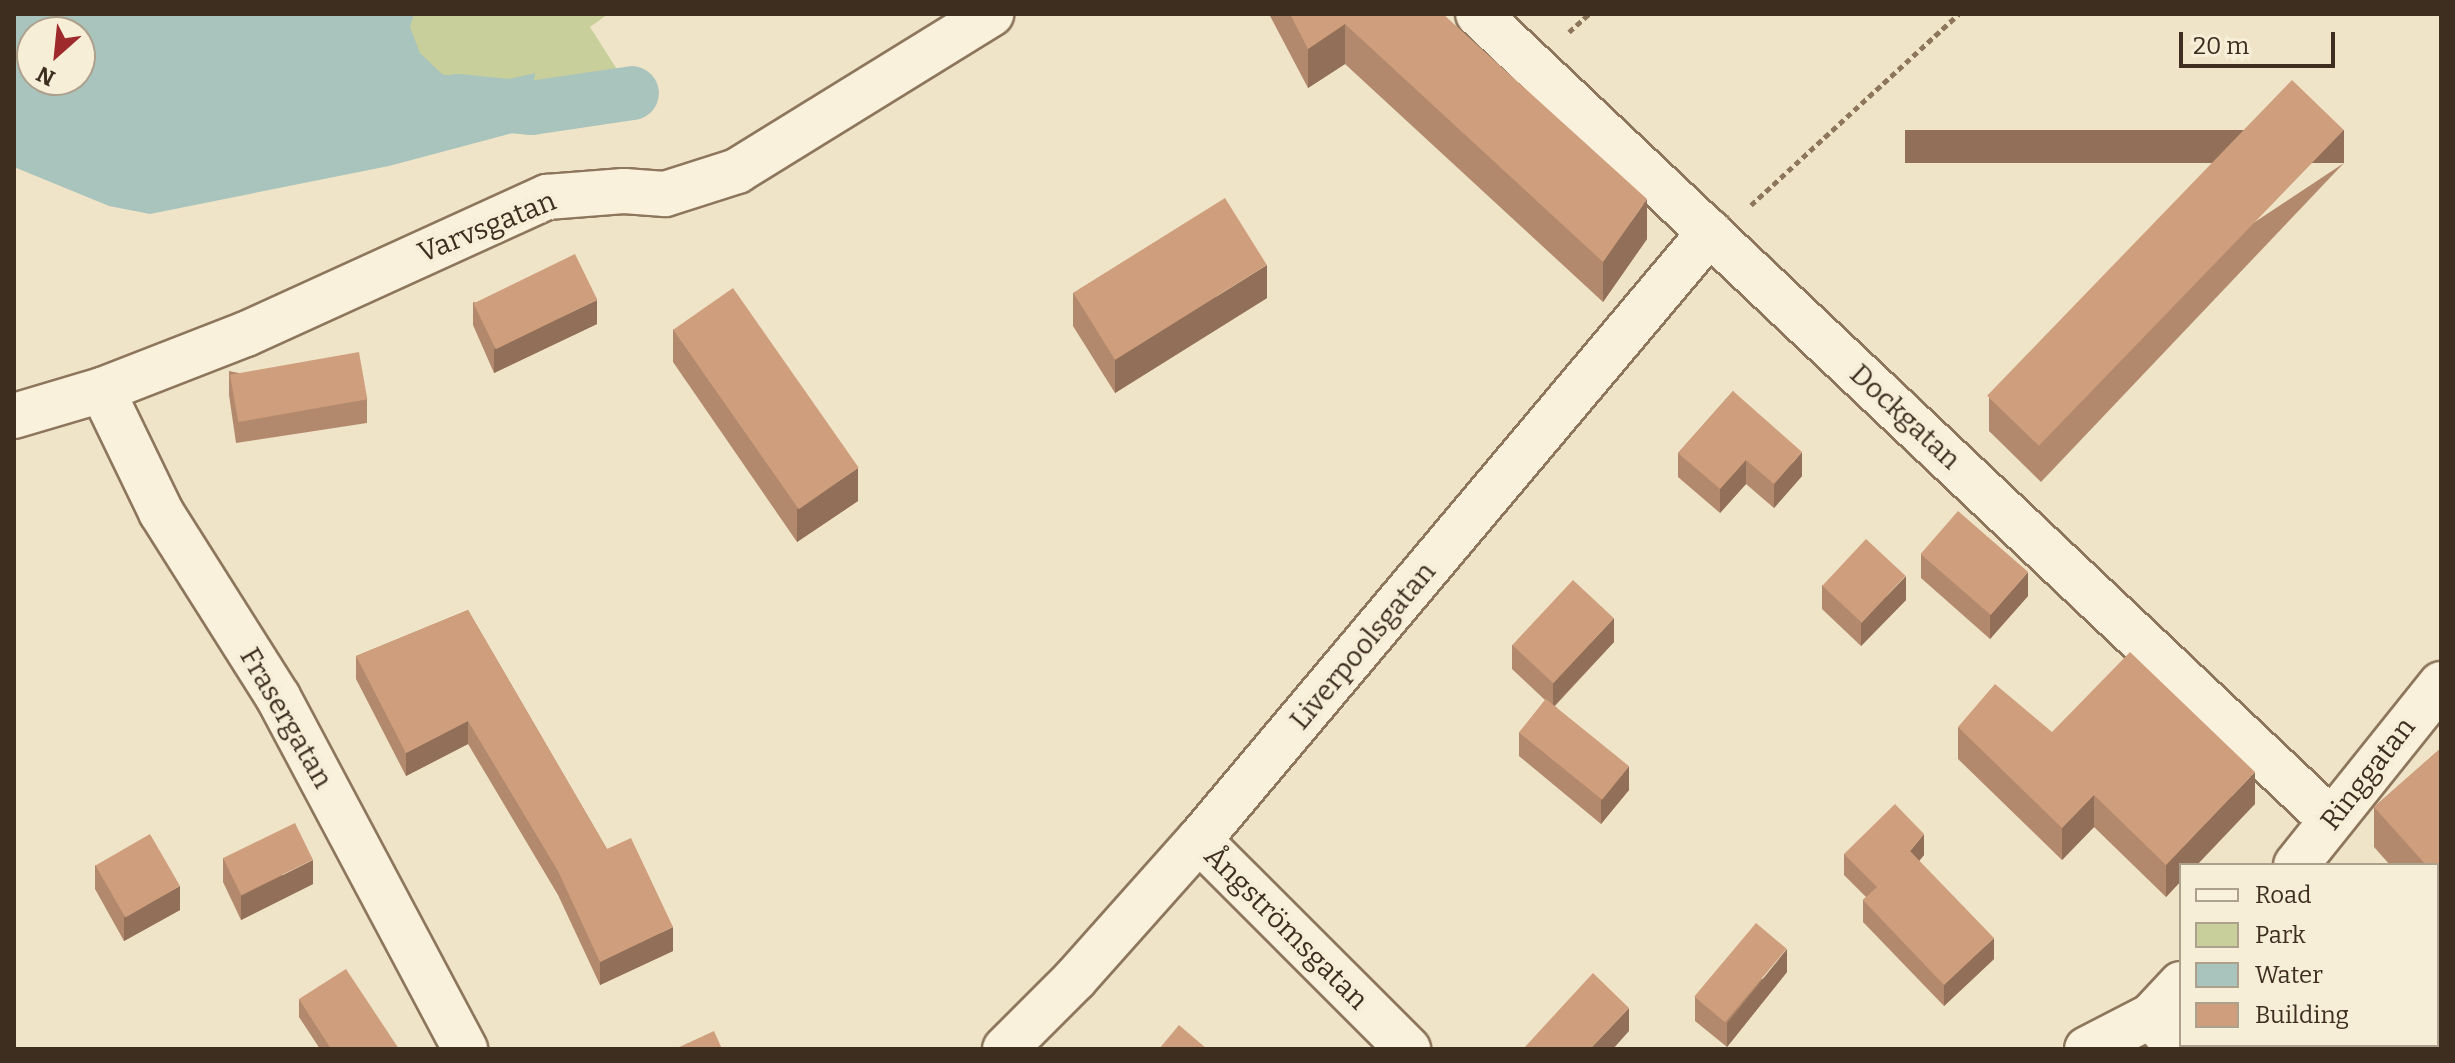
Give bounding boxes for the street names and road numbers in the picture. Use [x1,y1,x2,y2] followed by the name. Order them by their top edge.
[413,184,561,270] street label: Varvsgatan
[1843,358,1967,476] street label: Dockgatan
[1283,555,1443,737] street label: Liverpoolsgatan
[232,642,340,794] street label: Frasergatan
[2314,711,2422,837] street label: Ringgatan
[1197,839,1375,1017] street label: Ångströmsgatan

